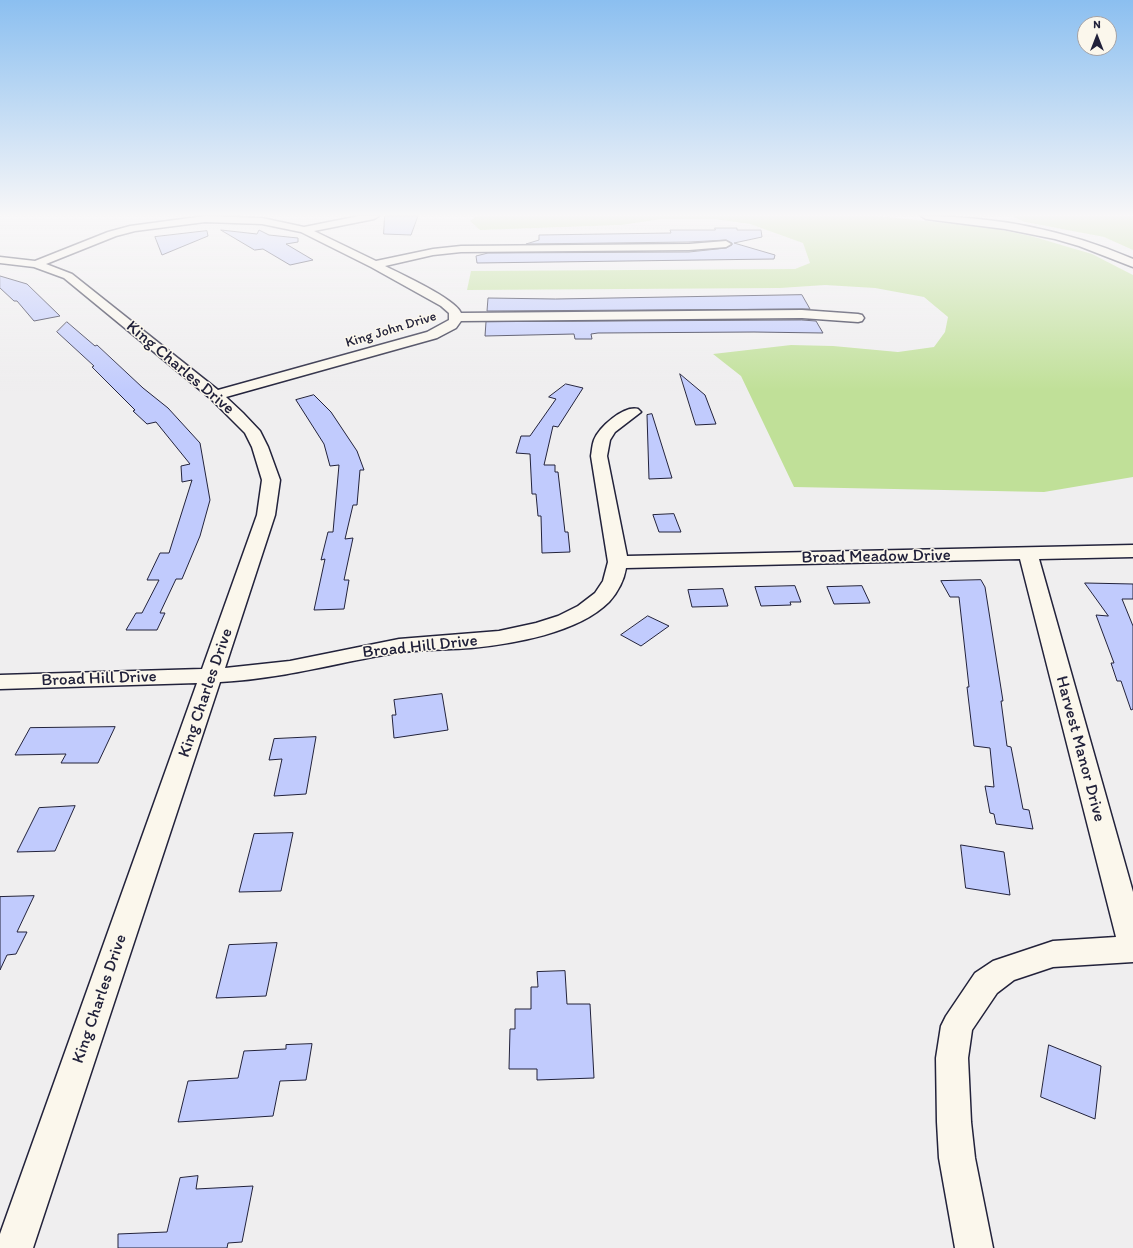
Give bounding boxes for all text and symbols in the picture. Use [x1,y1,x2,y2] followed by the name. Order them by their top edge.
[1077,16,1117,56] north arrow
[1093,18,1101,31] text: N
[344,308,438,352] street label: King John Drive
[122,317,238,419] street label: King Charles Drive
[801,545,951,569] street label: Broad Meadow Drive
[174,626,238,760] street label: King Charles Drive
[361,631,479,663] street label: Broad Hill Drive
[41,667,157,691] street label: Broad Hill Drive
[1051,674,1109,824] street label: Harvest Manor Drive
[68,932,132,1066] street label: King Charles Drive

